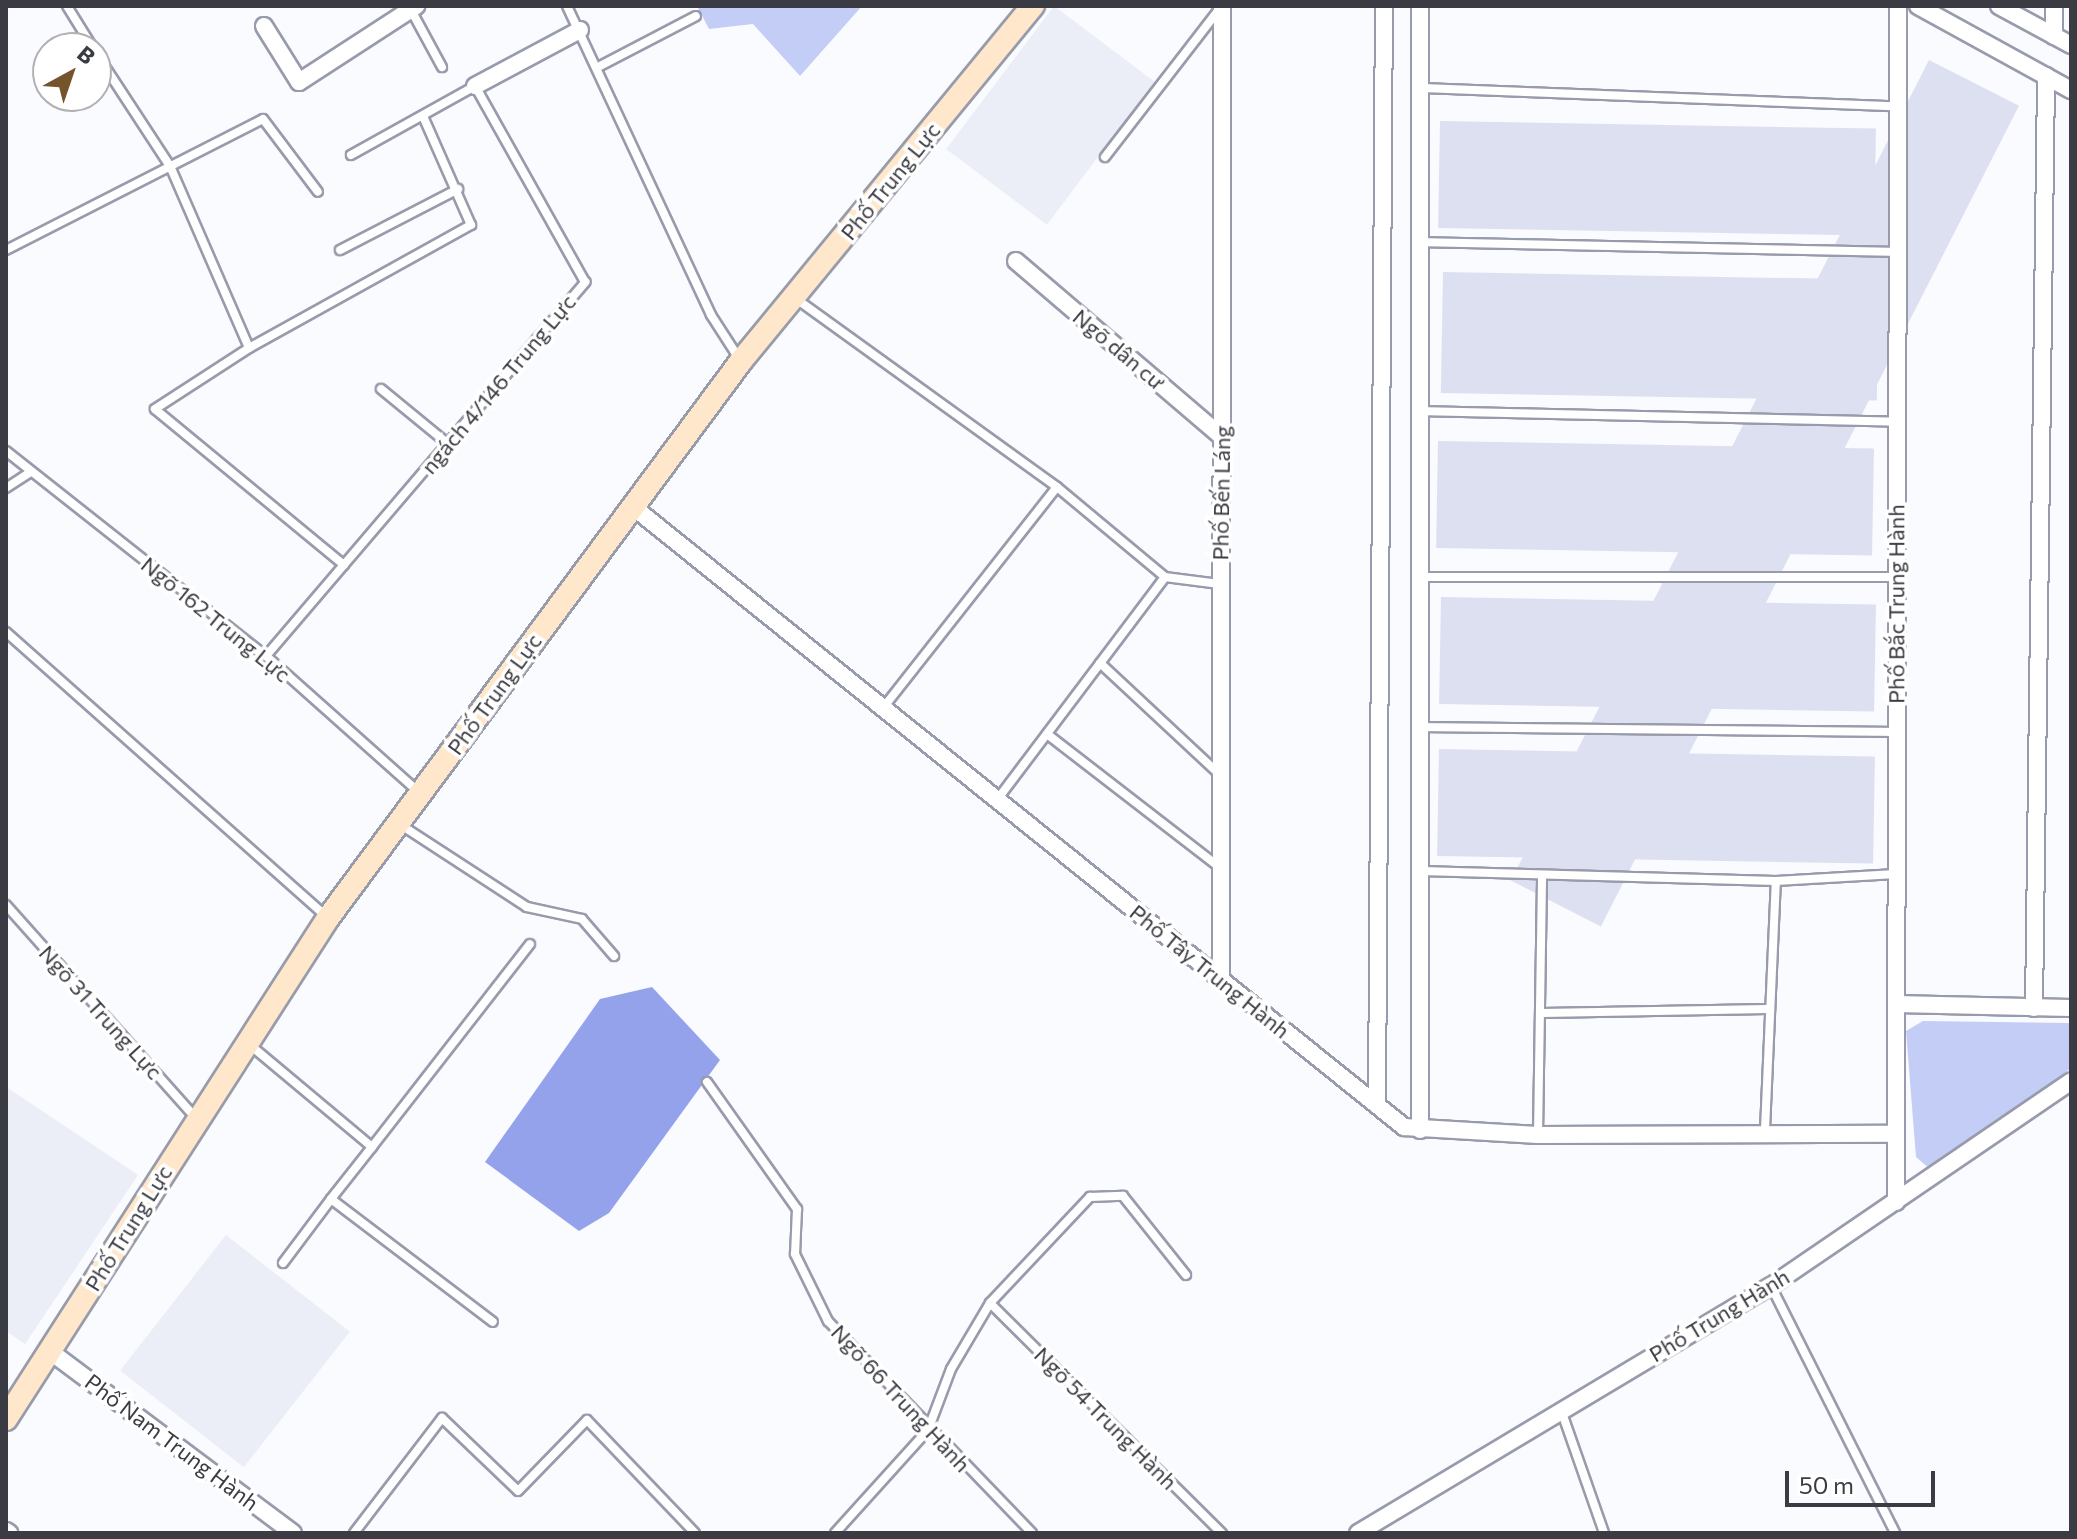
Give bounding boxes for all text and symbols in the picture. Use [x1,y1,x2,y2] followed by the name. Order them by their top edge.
[32,32,112,112] north arrow
[72,40,101,70] text: B
[835,117,945,245] street label: Phố Trung Lực
[415,289,581,479] street label: ngách 4/146 Trung Lực
[1068,303,1170,395] street label: Ngõ dân cư
[1207,425,1235,561] street label: Phố Bến Láng
[1883,504,1909,704] street label: Phố Bắc Trung Hành
[136,551,296,687] street label: Ngõ 162 Trung Lực
[441,628,547,760] street label: Phố Trung Lực
[1125,898,1295,1044] street label: Phố Tây Trung Hành
[34,940,168,1084] street label: Ngõ 31 Trung Lực
[79,1160,177,1296] street label: Phố Trung Lực
[1644,1263,1794,1367] street label: Phố Trung Hành
[826,1319,976,1477] street label: Ngõ 66 Trung Hành
[1029,1341,1183,1495] street label: Ngõ 54 Trung Hành
[80,1368,264,1516] street label: Phố Nam Trung Hành
[1789,1455,1939,1505] scale bar
[1799,1470,1854,1499] text: 50 m

